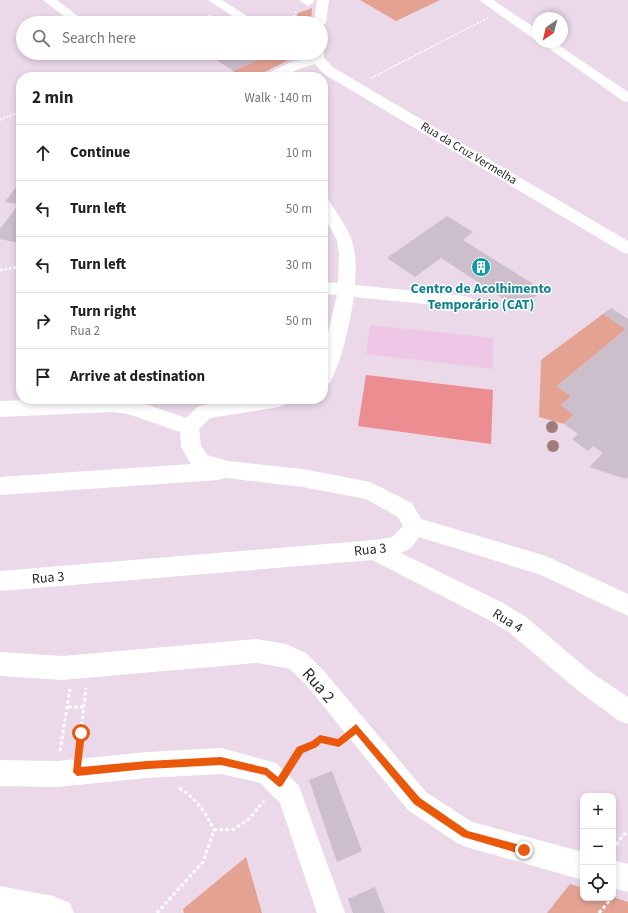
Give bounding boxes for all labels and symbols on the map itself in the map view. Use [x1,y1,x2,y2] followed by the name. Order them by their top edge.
[532,12,568,48] north arrow
[417,118,520,189] street label: Rua da Cruz Vermelha
[470,256,492,278] building icon: Centro de Acolhimento Temporário (CAT)
[411,279,552,315] place label: Centro de Acolhimento Temporário (CAT)
[353,538,387,562] street label: Rua 3
[31,567,65,589] street label: Rua 3
[488,604,527,638] street label: Rua 4
[296,663,340,708] street label: Rua 2
[72,724,90,742] route start
[515,841,533,859] route end

